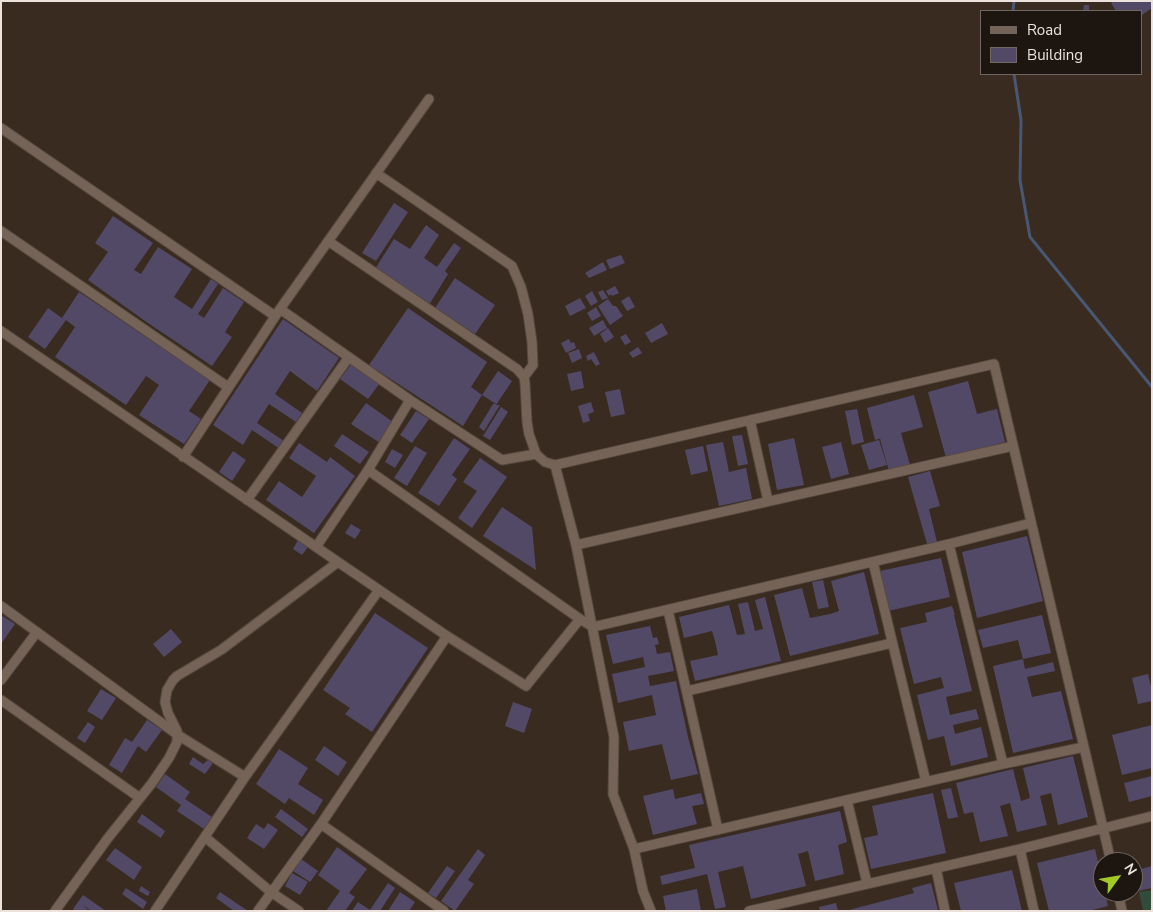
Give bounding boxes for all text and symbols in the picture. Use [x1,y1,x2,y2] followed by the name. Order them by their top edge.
[980,10,1143,75] legend
[1027,20,1062,40] text: Road
[1027,45,1083,65] text: Building
[1093,852,1143,902] north arrow
[1119,860,1141,879] text: N

